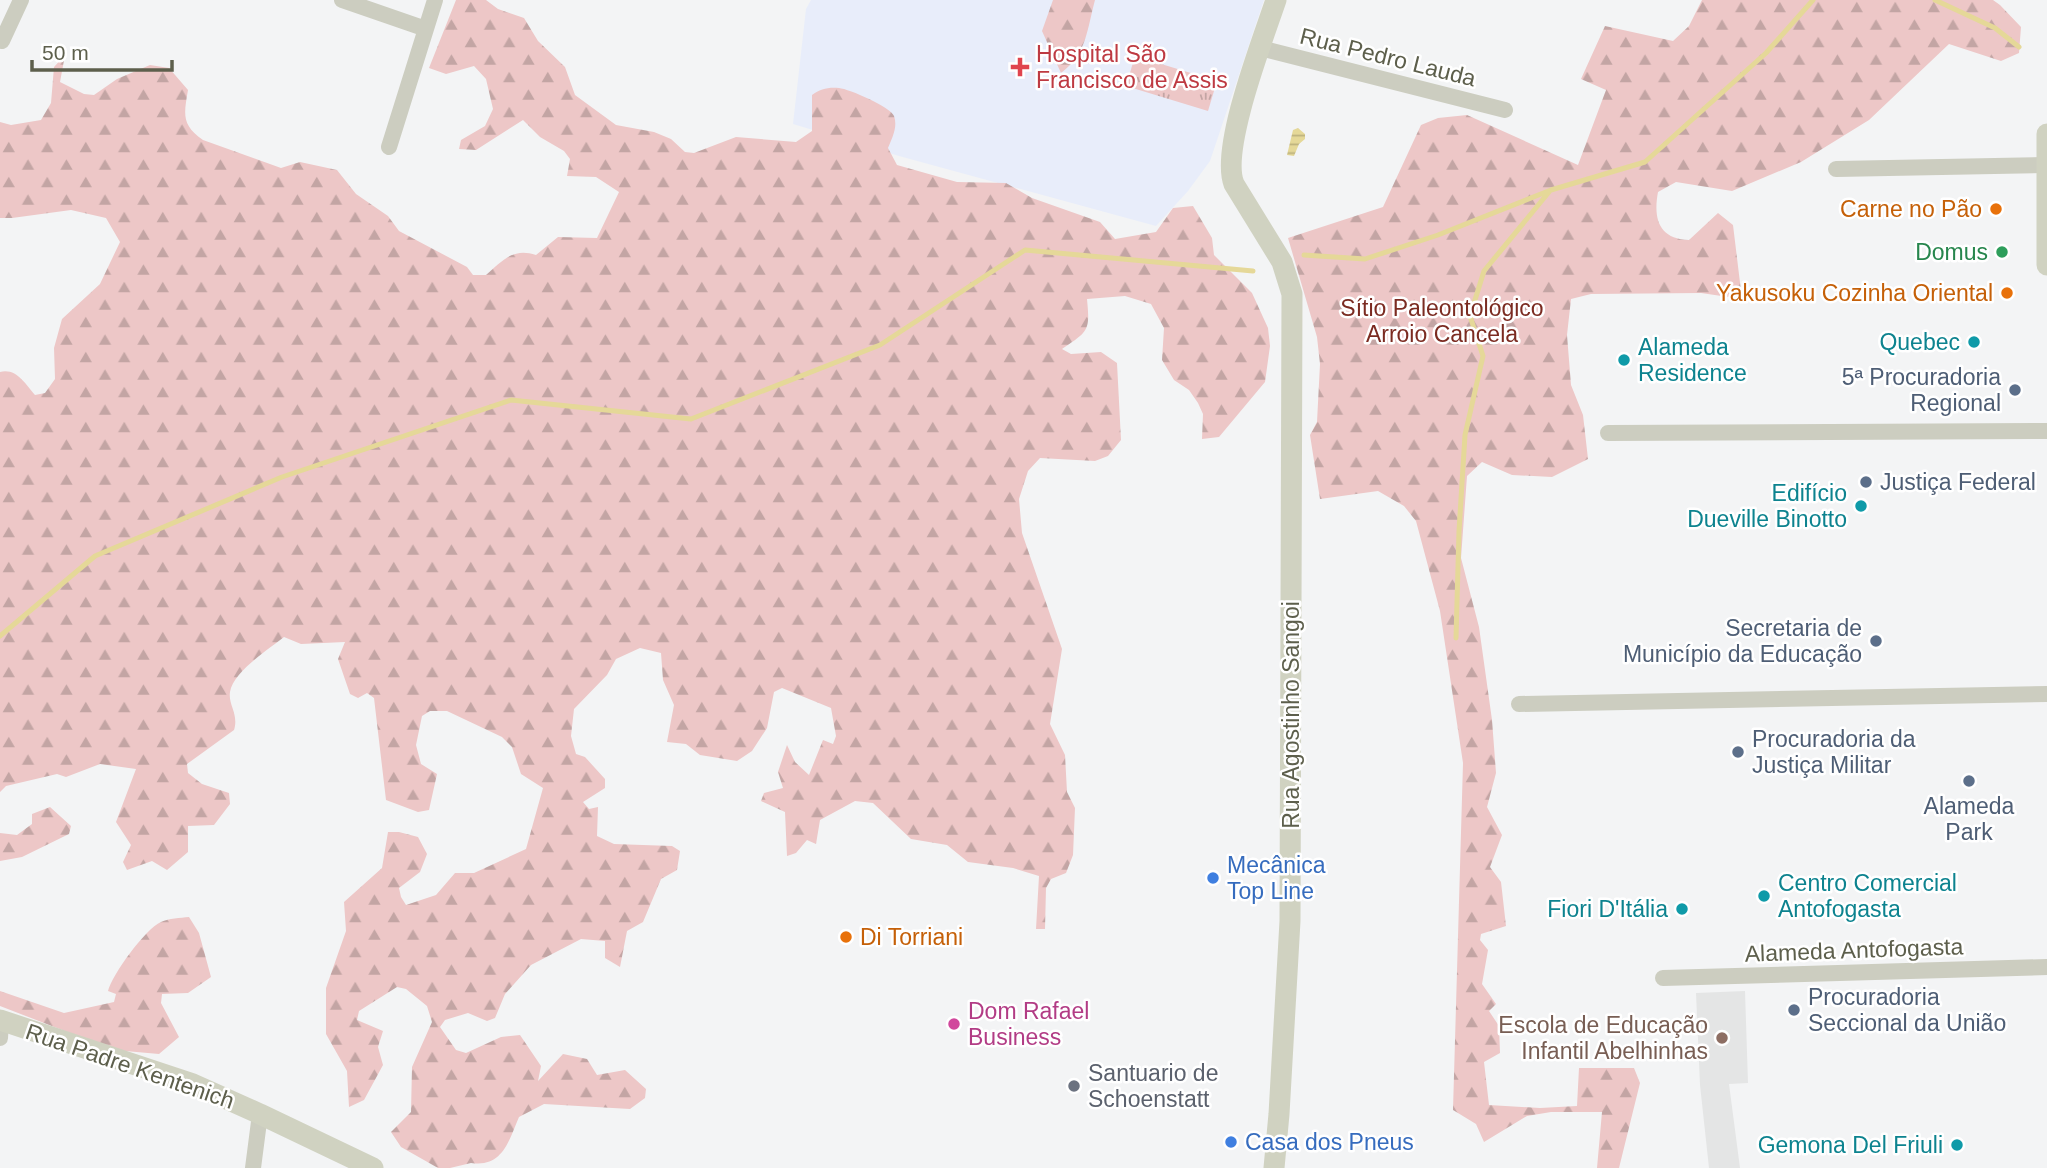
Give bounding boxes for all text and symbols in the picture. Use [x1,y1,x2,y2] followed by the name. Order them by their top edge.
[1297,23,1479,91] street label: Rua Pedro Lauda
[32,28,172,72] scale bar
[42,41,89,64] text: 50 m
[1036,41,1228,93] place label: Hospital São Francisco de Assis
[1010,57,1030,77] marker: Hospital São Francisco de Assis
[1840,196,1982,222] place label: Carne no Pão
[1988,201,2004,217] marker: Carne no Pão
[1915,239,1988,265] place label: Domus
[1994,244,2010,260] marker: Domus
[1716,280,1993,306] place label: Yakusoku Cozinha Oriental
[1999,285,2015,301] marker: Yakusoku Cozinha Oriental
[1340,295,1544,347] park label: Sítio Paleontológico Arroio Cancela
[1879,329,1960,355] place label: Quebec
[1638,334,1747,386] place label: Alameda Residence
[1966,334,1982,350] marker: Quebec
[1616,352,1632,368] marker: Alameda Residence
[1842,364,2001,416] place label: 5ª Procuradoria Regional
[2007,382,2023,398] marker: 5ª Procuradoria Regional
[1880,469,2036,495] place label: Justiça Federal
[1858,474,1874,490] marker: Justiça Federal
[1687,480,1847,532] place label: Edifício Dueville Binotto
[1853,498,1869,514] marker: Edifício Dueville Binotto
[1278,601,1304,829] street label: Rua Agostinho Sangoi
[1623,615,1862,667] place label: Secretaria de Município da Educação
[1868,633,1884,649] marker: Secretaria de Município da Educação
[1752,726,1916,778] place label: Procuradoria da Justiça Militar
[1730,744,1746,760] marker: Procuradoria da Justiça Militar
[1961,773,1977,789] marker: Alameda Park
[1924,793,2015,845] place label: Alameda Park
[1227,852,1326,904] place label: Mecânica Top Line
[1205,870,1221,886] marker: Mecânica Top Line
[1778,870,1957,922] place label: Centro Comercial Antofogasta
[1756,888,1772,904] marker: Centro Comercial Antofogasta
[1547,896,1668,922] place label: Fiori D'Itália
[1674,901,1690,917] marker: Fiori D'Itália
[860,924,963,950] place label: Di Torriani
[838,929,854,945] marker: Di Torriani
[1744,933,1964,967] street label: Alameda Antofogasta
[1808,984,2006,1036] place label: Procuradoria Seccional da União
[968,998,1089,1050] place label: Dom Rafael Business
[1786,1002,1802,1018] marker: Procuradoria Seccional da União
[1498,1012,1708,1064] place label: Escola de Educação Infantil Abelhinhas
[946,1016,962,1032] marker: Dom Rafael Business
[22,1018,238,1114] street label: Rua Padre Kentenich
[1714,1030,1730,1046] marker: Escola de Educação Infantil Abelhinhas
[1088,1060,1218,1112] place label: Santuario de Schoenstatt
[1066,1078,1082,1094] marker: Santuario de Schoenstatt
[1245,1129,1414,1155] place label: Casa dos Pneus
[1758,1132,1943,1158] place label: Gemona Del Friuli
[1223,1134,1239,1150] marker: Casa dos Pneus
[1949,1137,1965,1153] marker: Gemona Del Friuli

